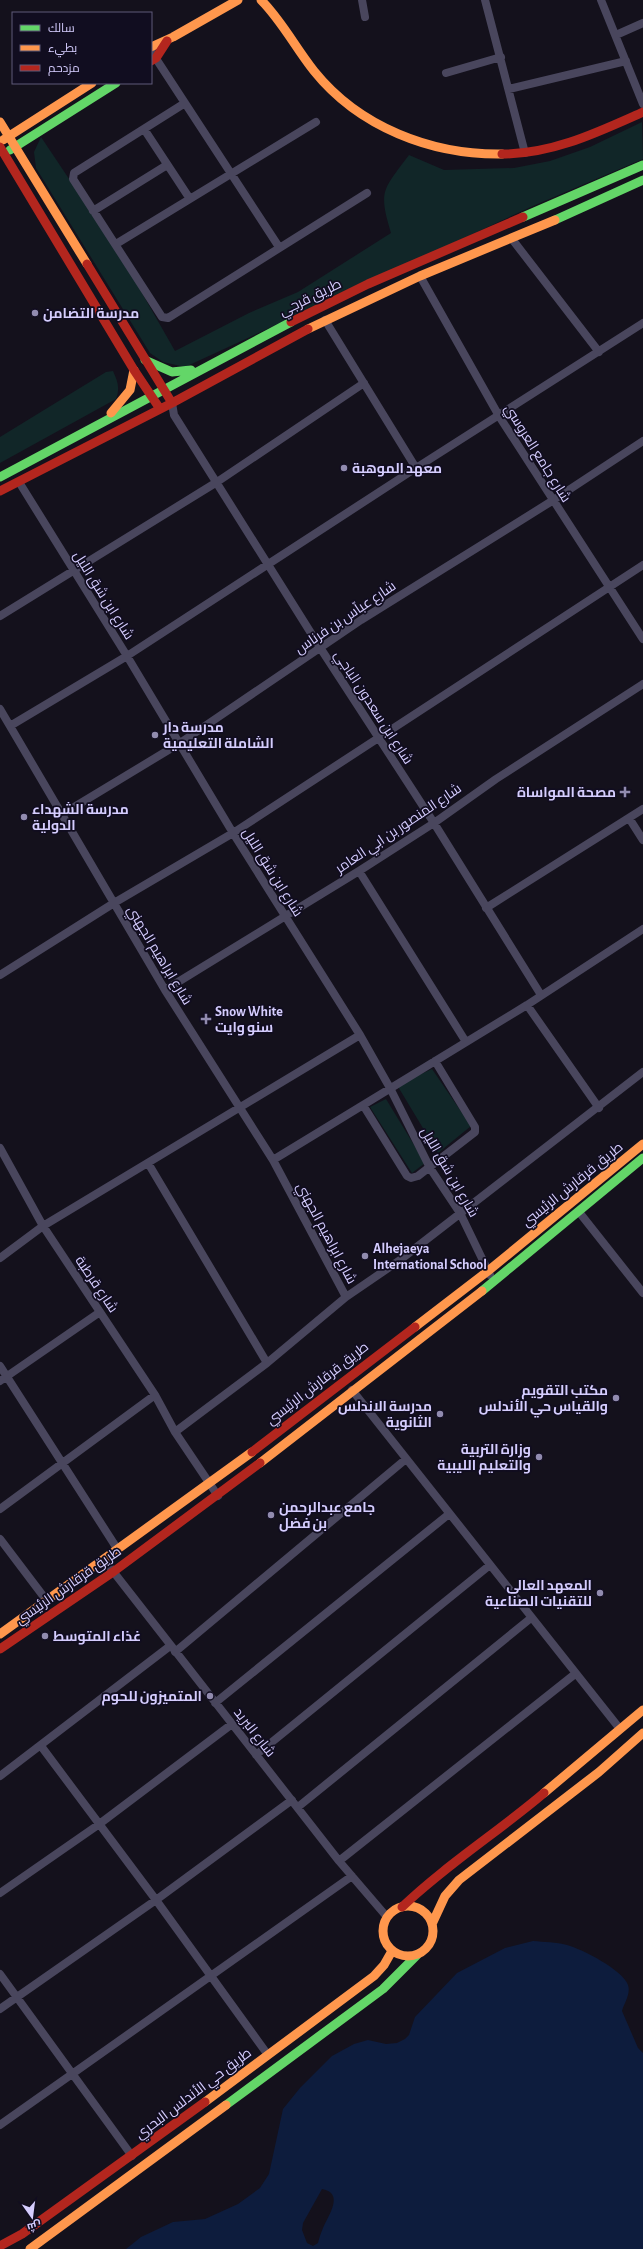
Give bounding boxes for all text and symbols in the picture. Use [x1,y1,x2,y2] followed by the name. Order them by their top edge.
[12,12,152,84] legend
[48,22,75,34] text: سالك
[48,42,77,58] text: بطيء
[48,62,80,76] text: مزدحم
[277,277,345,323] street label: طريق قرجي
[43,307,139,322] place label: مدرسة التضامن
[30,308,40,318] marker: مدرسة التضامن
[499,402,573,506] street label: شارع جامع العروسي
[352,462,442,477] place label: معهد الموهبة
[339,463,349,473] marker: معهد الموهبة
[70,549,136,643] street label: شارع ابن شق الليل
[291,576,399,658] street label: شارع عباّس بن فرناس
[328,648,415,769] street label: شارع ابن سعدون الباجي
[162,721,274,751] place label: مدرسة دار الشاملة التعليمية
[150,730,160,740] marker: مدرسة دار الشاملة التعليمية
[332,782,466,880] street label: شارع المنصور بن ابي العامر
[517,786,616,801] place label: مصحة المواساة
[619,786,631,798] marker: مصحة المواساة
[32,801,129,834] place label: مدرسة الشهداء الدولية
[19,812,29,822] marker: مدرسة الشهداء الدولية
[239,826,305,920] street label: شارع ابن شق الليل
[121,904,194,1009] street label: شارع ابراهيم الجهني
[215,1005,283,1036] place label: Snow White سنو وايت
[200,1013,212,1025] marker: Snow White سنو وايت
[417,1125,481,1220] street label: شارع ابن شق الليل
[520,1140,628,1232] street label: طريق قرقارش الرئيسي
[290,1180,359,1288] street label: شارع ابراهيم الجهني
[373,1242,487,1272] place label: Alhejaeya International School
[360,1251,370,1261] marker: Alhejaeya International School
[71,1254,120,1316] street label: شارع قرطبة
[264,1340,373,1430] street label: طريق قرقارش الرئيسي
[479,1384,608,1418] place label: مكتب التقويم والقياس حي الأندلس
[611,1393,621,1403] marker: مكتب التقويم والقياس حي الأندلس
[338,1400,432,1431] place label: مدرسة الاندلس الثانوية
[435,1409,445,1419] marker: مدرسة الاندلس الثانوية
[437,1443,531,1475] place label: وزارة التربية والتعليم الليبية
[534,1452,544,1462] marker: وزارة التربية والتعليم الليبية
[279,1501,375,1532] place label: جامع عبدالرحمن بن فضل
[266,1510,276,1520] marker: جامع عبدالرحمن بن فضل
[13,1544,126,1630] street label: طريق قرقارش الرئيسي
[485,1579,592,1609] place label: المعهد العالي للتقنيات الصناعية
[595,1588,605,1598] marker: المعهد العالي للتقنيات الصناعية
[53,1630,141,1645] place label: غذاء المتوسط
[40,1631,50,1641] marker: غذاء المتوسط
[102,1690,202,1706] place label: المتميزون للحوم
[205,1691,215,1701] marker: المتميزون للحوم
[230,1706,277,1760] street label: شارع البريد
[132,2045,257,2145] street label: طريق حي الأندلس البحري
[12,2197,52,2237] north arrow
[26,2218,42,2233] text: ش

